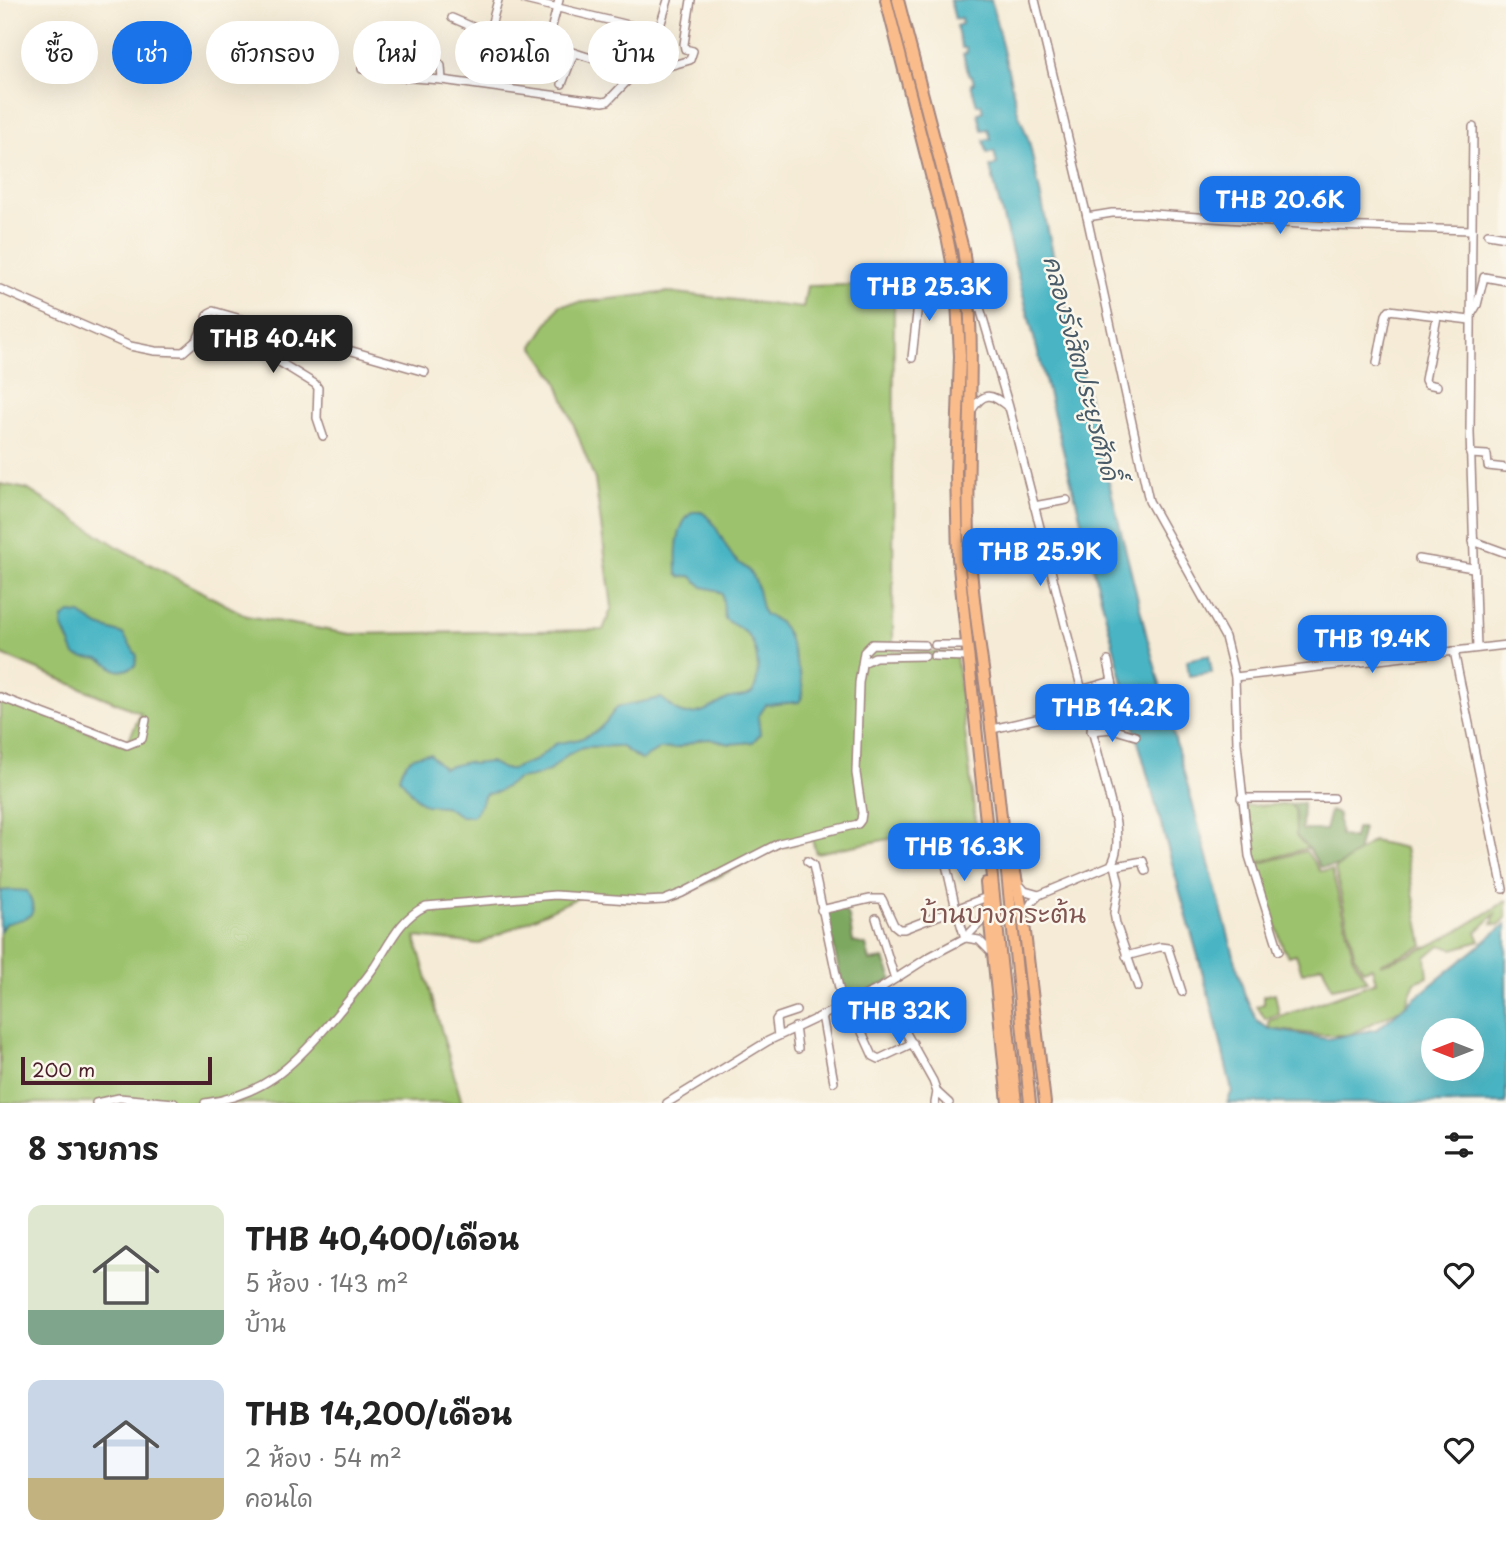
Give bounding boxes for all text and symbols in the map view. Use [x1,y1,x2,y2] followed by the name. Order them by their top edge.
[21,21,98,84] chip: ซื้อ
[112,21,192,84] chip: เช่า
[206,21,339,84] chip: ตัวกรอง
[353,21,441,84] chip: ใหม่
[455,21,574,84] chip: คอนโด
[588,21,679,84] chip: บ้าน
[1200,176,1360,236] pin: THB 20.6K
[1215,181,1345,216] text: THB 20.6K
[1034,251,1134,491] water label: คลองรังสิตประยูรศักดิ์
[849,264,1009,323] pin: THB 25.3K
[866,268,992,303] text: THB 25.3K
[193,316,353,375] pin: THB 40.4K
[210,320,336,355] text: THB 40.4K
[960,528,1120,588] pin: THB 25.9K
[978,533,1102,568] text: THB 25.9K
[1292,616,1452,675] pin: THB 19.4K
[1314,620,1430,655] text: THB 19.4K
[1032,684,1192,744] pin: THB 14.2K
[1051,689,1173,724] text: THB 14.2K
[884,824,1044,883] pin: THB 16.3K
[904,828,1024,863] text: THB 16.3K
[920,893,1087,932] district label: บ้านบางกระต้น
[834,988,964,1047] pin: THB 32K
[847,992,951,1027] text: THB 32K
[1421,1018,1484,1082] north arrow
[1421,1018,1484,1081] map controls
[21,1054,212,1086] scale bar
[32,1055,95,1083] text: 200 m
[28,1125,159,1170] text: 8 รายการ
[1440,1126,1478,1164] icon: filters
[245,1215,519,1260] text: THB 40,400/เดือน
[84,1233,168,1317] icon: home
[1440,1256,1478,1294] icon: heart
[245,1265,409,1300] text: 5 ห้อง · 143 m²
[245,1305,286,1340] text: บ้าน
[245,1390,512,1435] text: THB 14,200/เดือน
[84,1408,168,1492] icon: home
[1440,1431,1478,1469] icon: heart
[245,1440,402,1475] text: 2 ห้อง · 54 m²
[245,1480,313,1515] text: คอนโด

